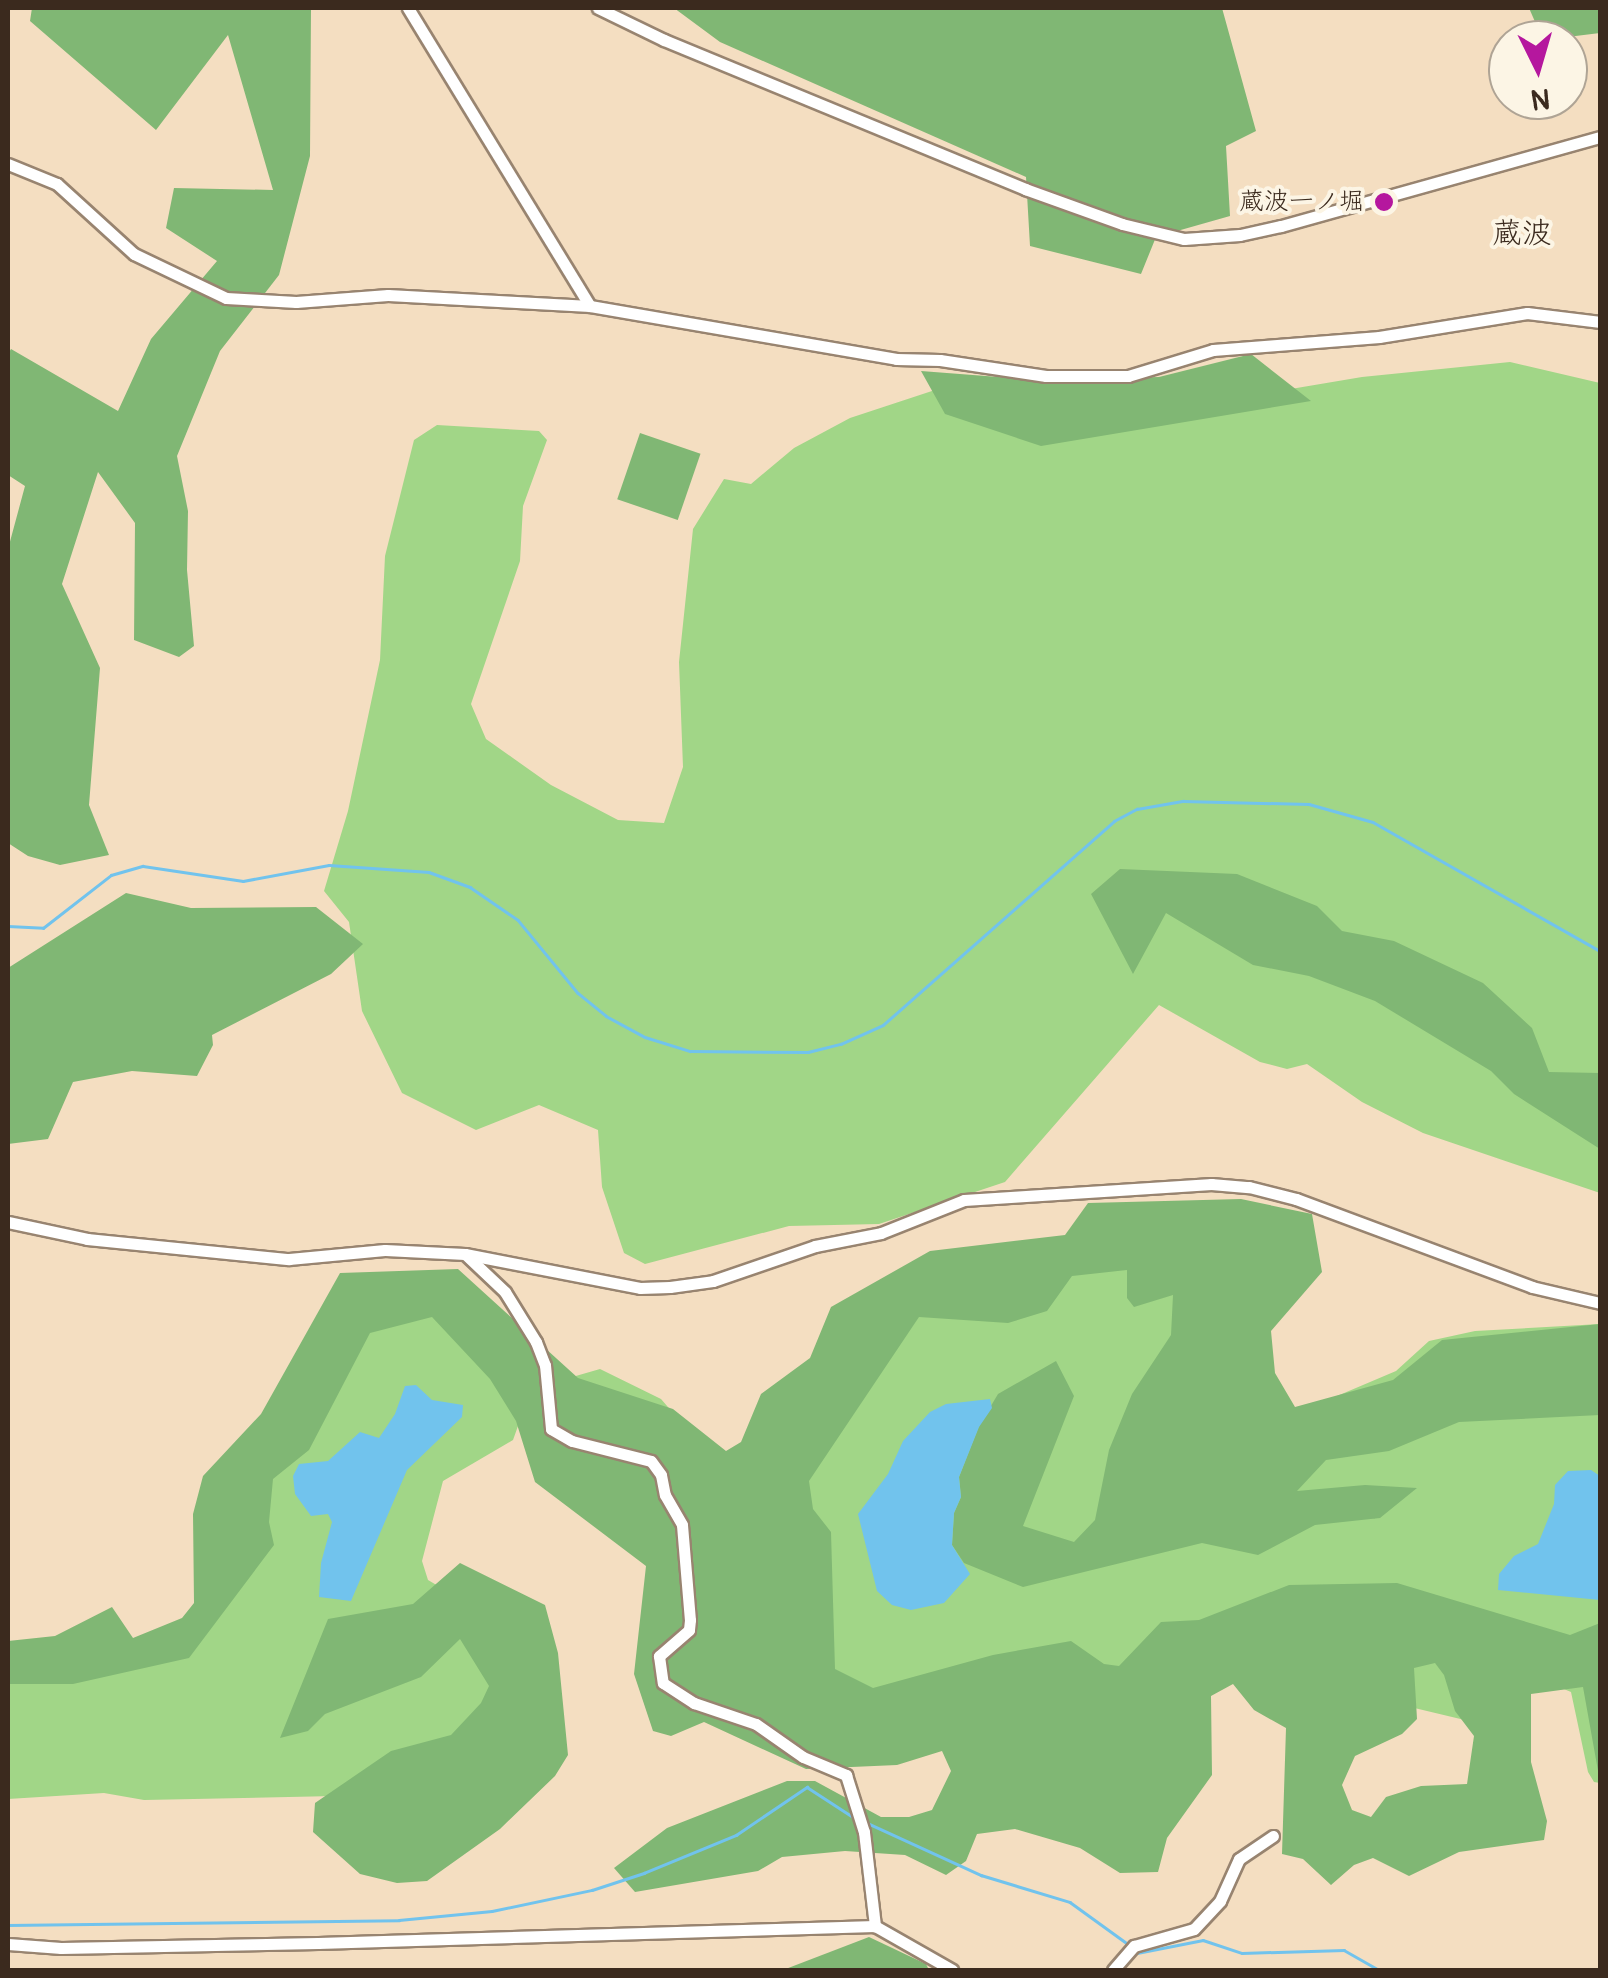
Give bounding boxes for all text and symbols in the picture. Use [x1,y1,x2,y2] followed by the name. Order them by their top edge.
[1488,20,1588,120] north arrow
[1530,80,1551,117] text: N
[1239,187,1364,217] place label: 蔵波一ノ堀
[1373,191,1395,213] marker: 蔵波一ノ堀
[1492,216,1552,252] district label: 蔵波

